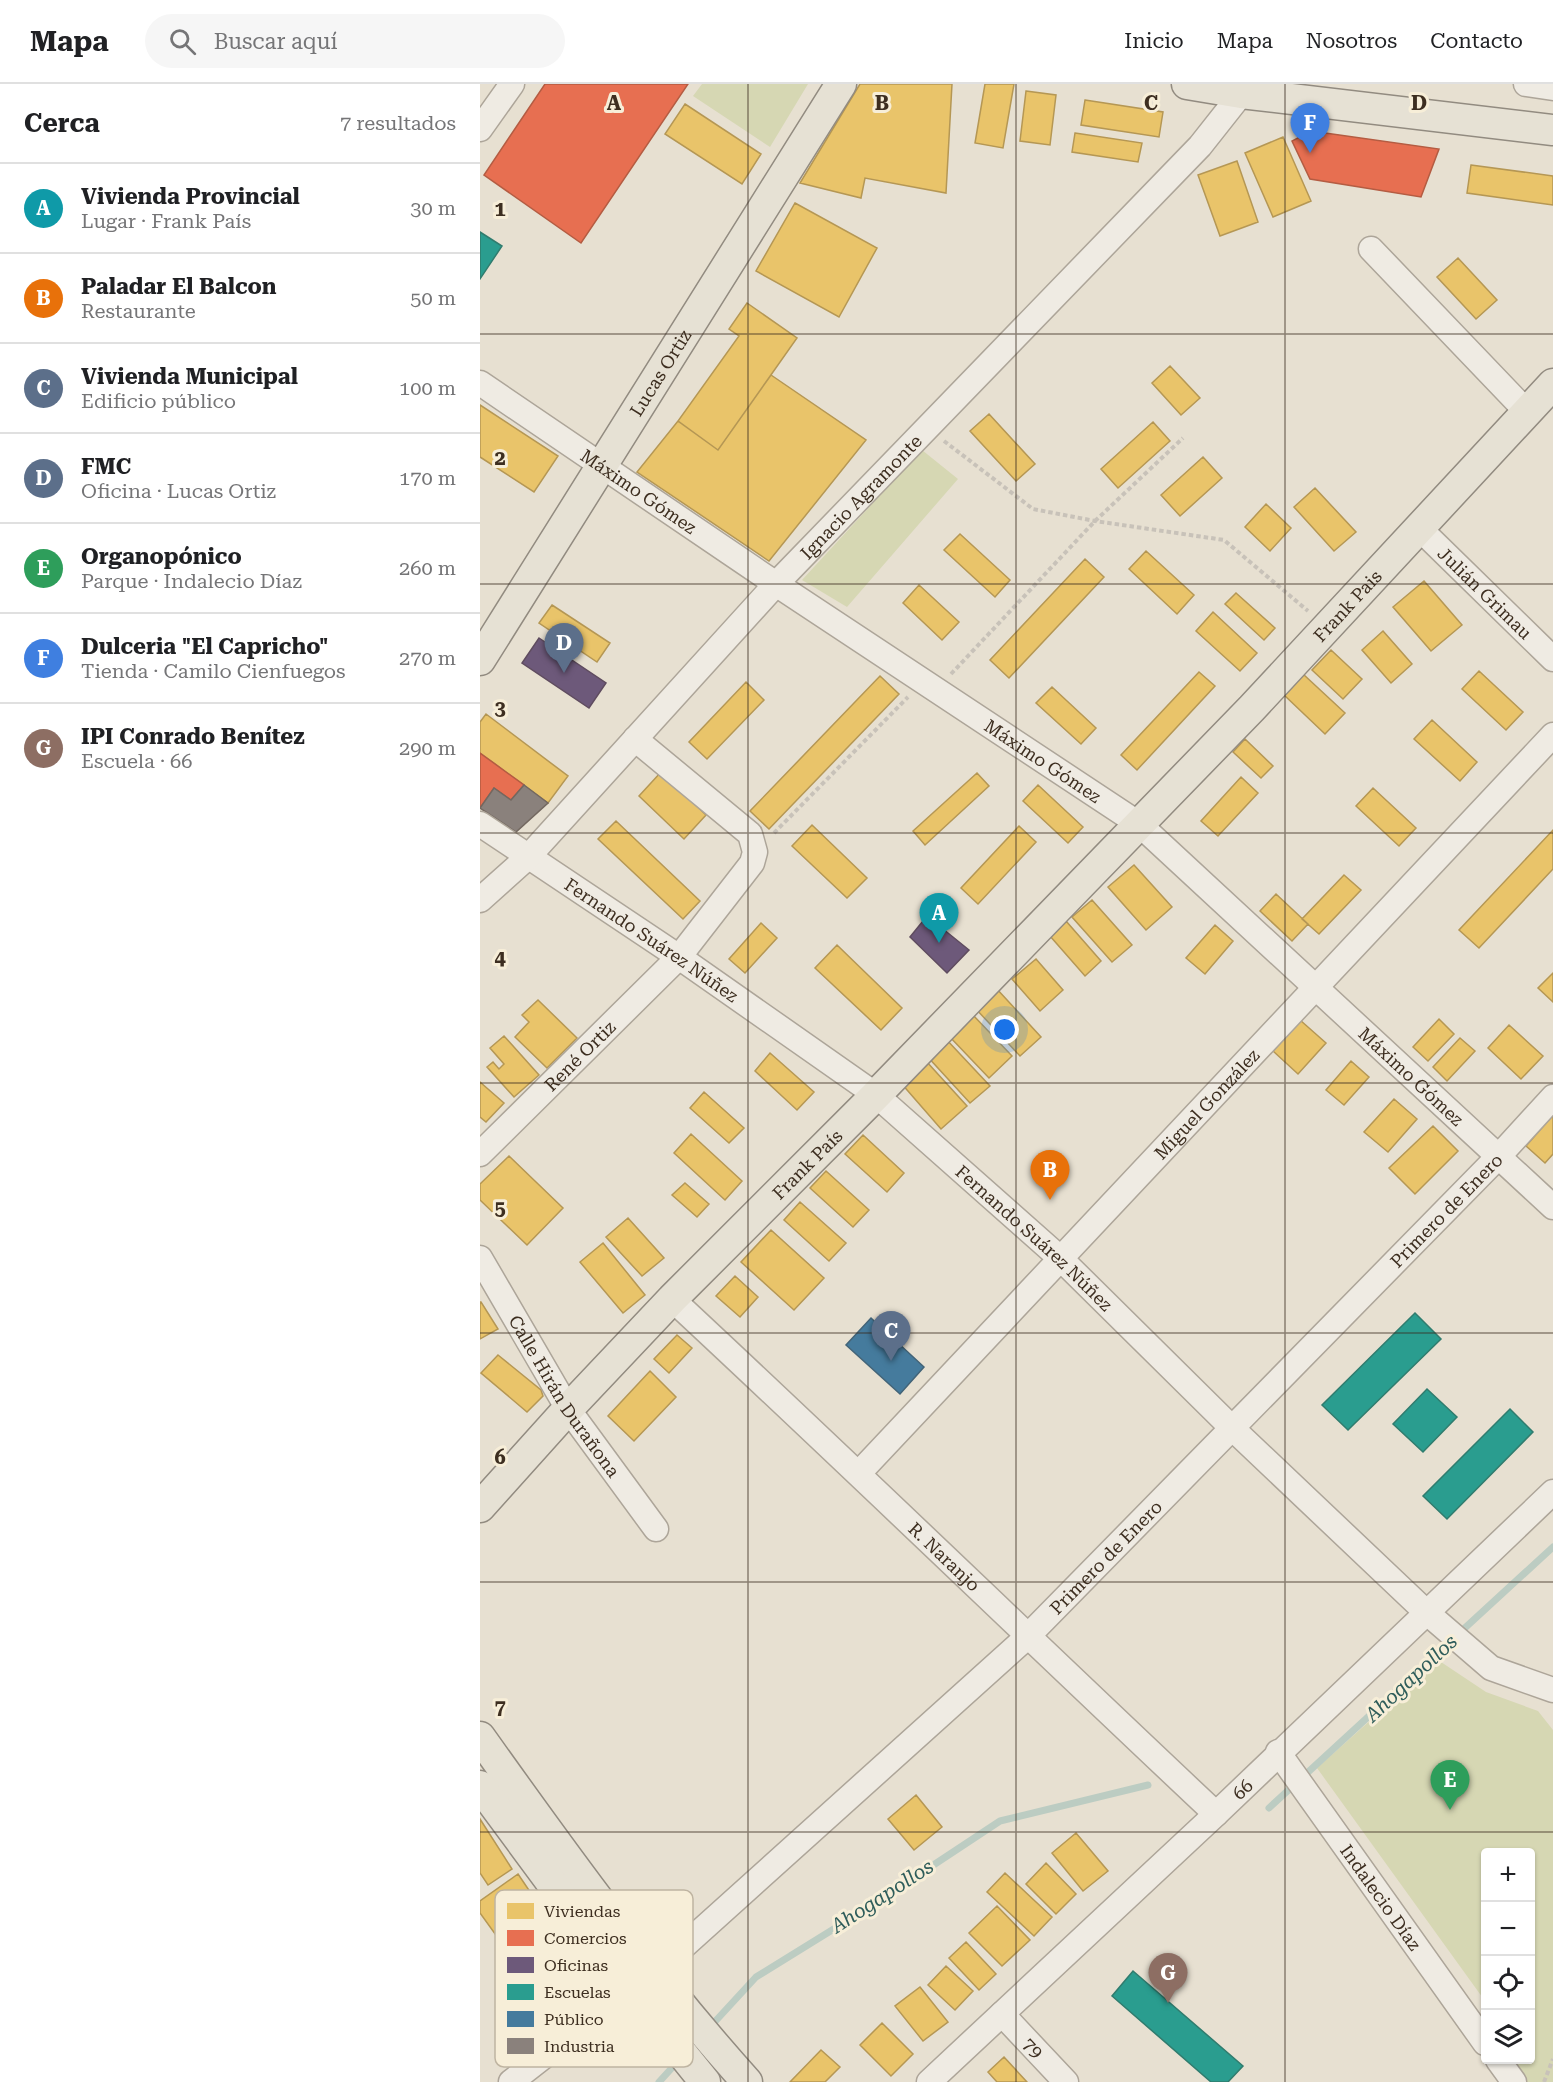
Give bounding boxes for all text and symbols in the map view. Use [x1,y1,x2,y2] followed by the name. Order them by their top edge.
[145,14,565,68] search box
[30,25,109,58] text: Mapa
[166,25,199,58] icon: search
[214,29,338,54] text: Buscar aquí
[1124,29,1184,53] text: Inicio
[1217,29,1273,53] text: Mapa
[1306,29,1397,53] text: Nosotros
[1430,29,1523,53] text: Contacto
[607,91,622,115] text: A
[875,91,889,115] text: B
[1144,91,1158,115] text: C
[1411,91,1427,115] text: D
[1290,104,1330,153] pin: F
[24,108,100,138] text: Cerca
[340,111,456,135] text: 7 resultados
[81,184,300,209] text: Vivienda Provincial
[36,196,51,220] text: A
[410,196,456,220] text: 30 m
[494,197,506,221] text: 1
[81,209,251,233] text: Lugar · Frank País
[81,274,277,299] text: Paladar El Balcon
[36,286,51,310] text: B
[410,286,456,310] text: 50 m
[81,299,196,323] text: Restaurante
[625,325,695,420] street label: Lucas Ortiz
[81,364,298,389] text: Vivienda Municipal
[37,376,51,400] text: C
[399,376,456,400] text: 100 m
[81,389,236,413] text: Edificio público
[796,430,926,563] street label: Ignacio Agramonte
[577,444,701,538] street label: Máximo Gómez
[494,446,506,470] text: 2
[81,454,131,479] text: FMC
[35,466,52,490] text: D
[399,466,456,490] text: 170 m
[81,479,276,503] text: Oficina · Lucas Ortiz
[1434,542,1537,643] street label: Julián Grimau
[81,544,242,569] text: Organopónico
[37,556,50,580] text: E
[399,556,456,580] text: 260 m
[1309,565,1386,646] street label: Frank Pais
[81,569,302,593] text: Parque · Indalecio Díaz
[544,624,584,673] pin: D
[81,634,328,659] text: Dulceria "El Capricho"
[37,646,50,670] text: F
[399,646,456,670] text: 270 m
[81,659,345,683] text: Tienda · Camilo Cienfuegos
[494,696,506,720] text: 3
[981,715,1106,807] street label: Máximo Gómez
[81,724,305,749] text: IPI Conrado Benítez
[36,736,51,760] text: G
[399,736,456,760] text: 290 m
[81,749,192,773] text: Escuela · 66
[561,873,743,1006] street label: Fernando Suárez Núñez
[920,894,958,943] pin: A
[494,946,506,970] text: 4
[990,1015,1019,1044] your location
[540,1016,620,1095] street label: René Ortiz
[1355,1022,1469,1130] street label: Máximo Gómez
[1150,1044,1263,1163] street label: Miguel González
[768,1125,846,1203] street label: Frank País
[1385,1149,1506,1271] street label: Primero de Enero
[1030,1150,1070,1200] pin: B
[952,1160,1117,1315] street label: Fernando Suárez Núñez
[494,1196,506,1220] text: 5
[505,1311,625,1481] street label: Calle Hirán Durañona
[872,1312,910,1361] pin: C
[494,1445,506,1469] text: 6
[1045,1496,1166,1618] street label: Primero de Enero
[905,1518,985,1595] street label: R. Naranjo
[1359,1629,1462,1727] water label: Ahogapollos
[494,1695,506,1719] text: 7
[1430,1760,1470,1810] pin: E
[1228,1774,1257,1803] street label: 66
[1337,1840,1426,1954] street label: Indalecio Díaz
[1481,1848,1535,2064] map controls
[1481,1848,1535,1902] button: +
[825,1854,938,1939] water label: Ahogapollos
[495,1890,693,2067] legend
[544,1902,621,1921] text: Viviendas
[1481,1902,1535,1956] button: −
[544,1929,627,1948] text: Comercios
[1148,1954,1188,2003] pin: G
[544,1956,609,1975] text: Oficinas
[1481,1956,1535,2010] button: locate
[544,1983,611,2002] text: Escuelas
[544,2010,604,2029] text: Público
[1481,2010,1535,2064] button: layers
[1019,2033,1048,2062] street label: 79
[544,2037,615,2056] text: Industria

